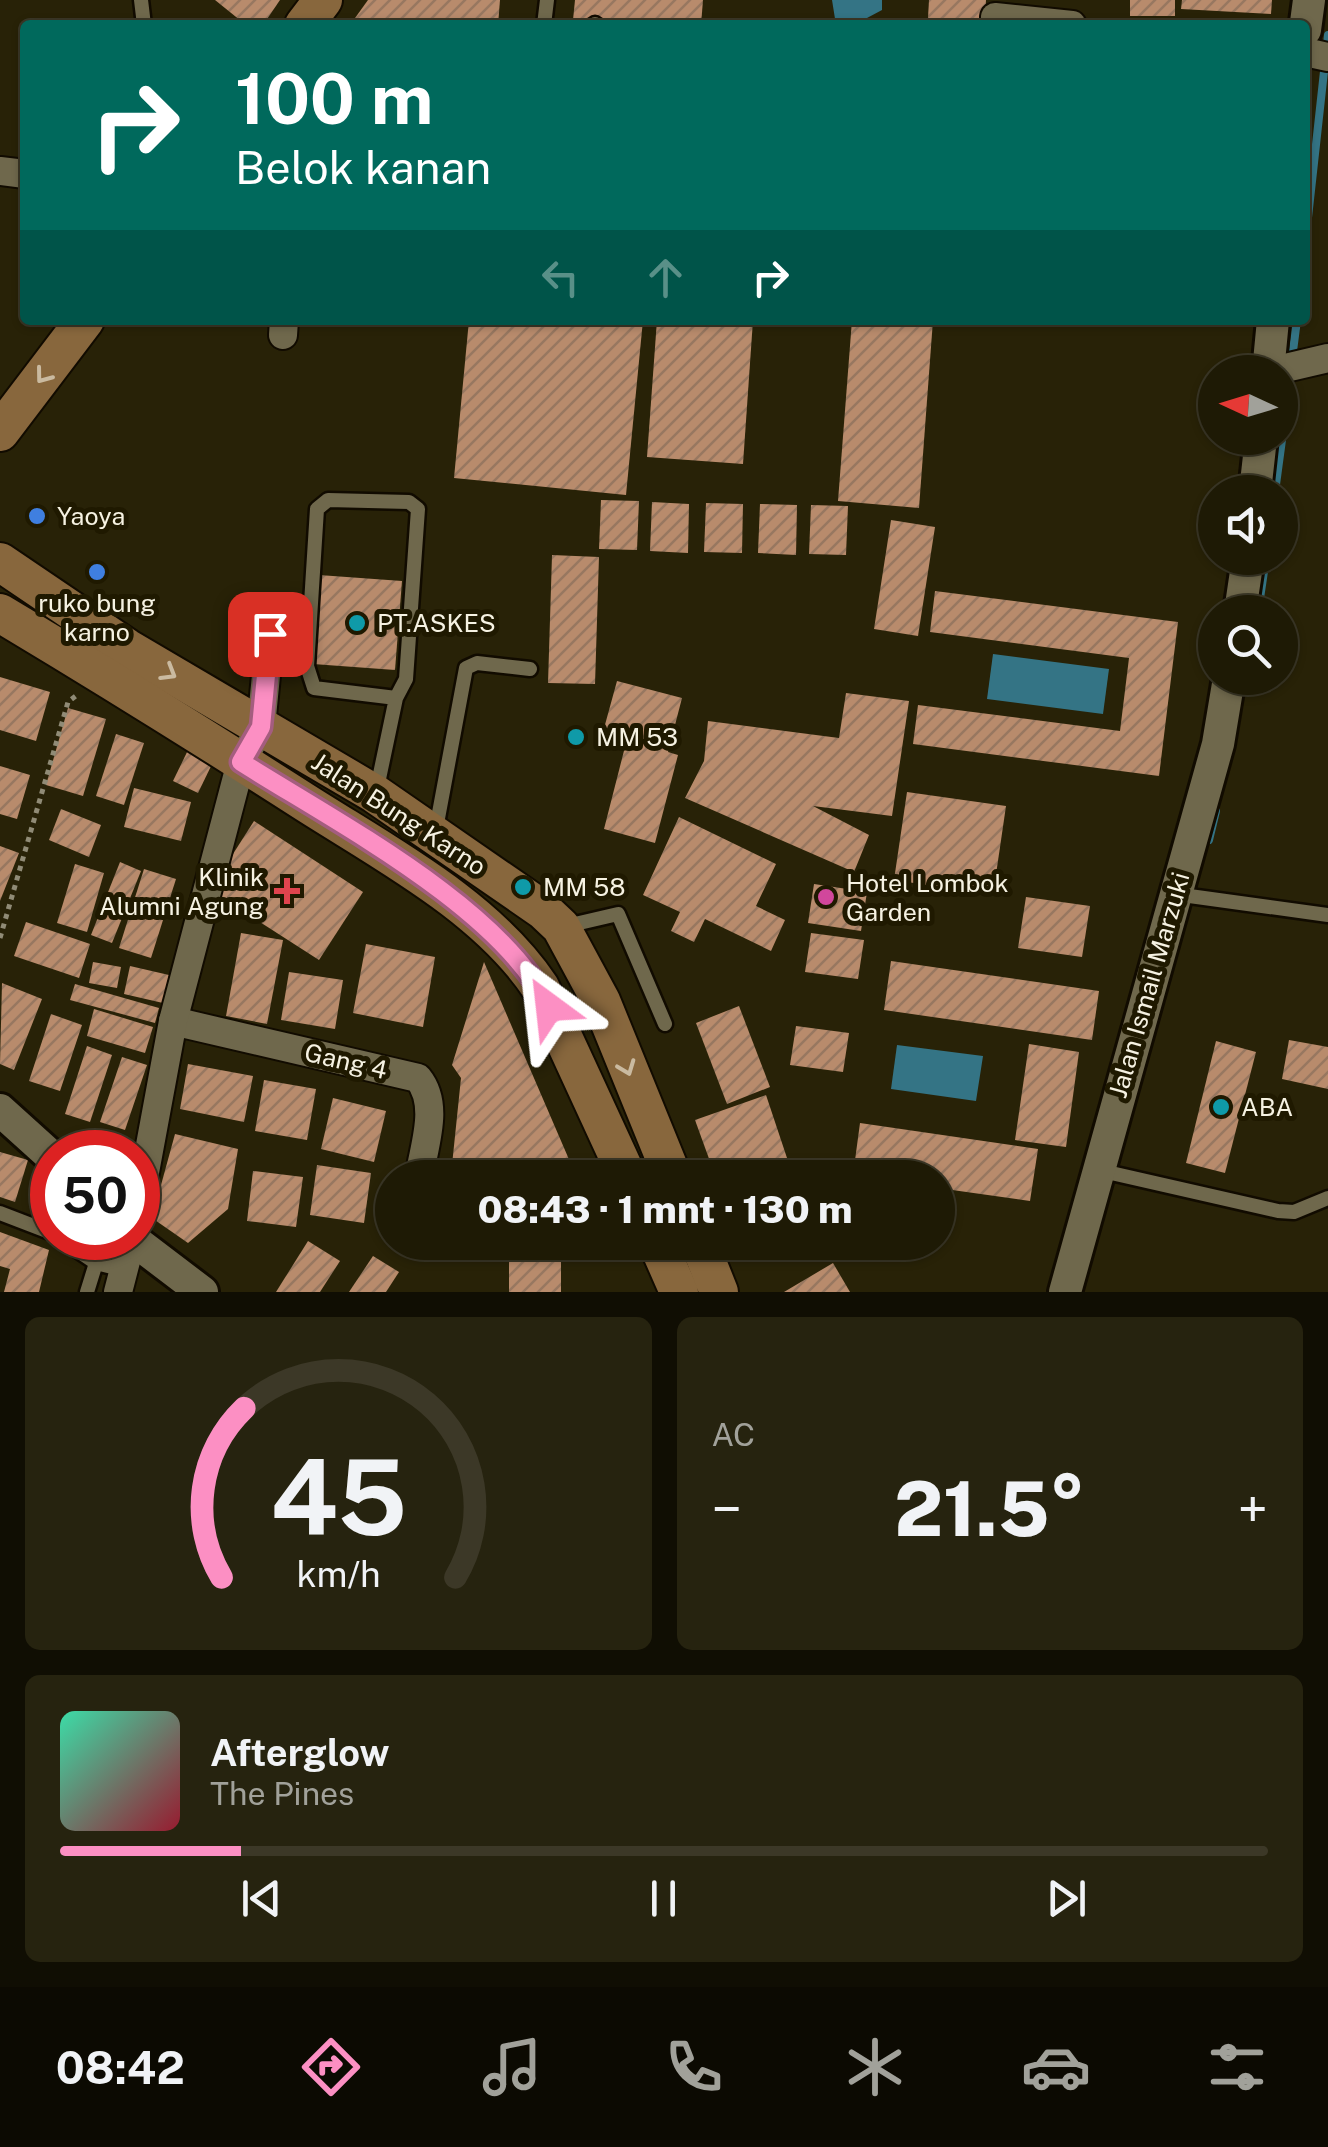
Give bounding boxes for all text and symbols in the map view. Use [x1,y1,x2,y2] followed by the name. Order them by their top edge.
[235,57,433,140] text: 100 m
[70,60,200,190] icon: right
[235,141,491,194] text: Belok kanan
[533,250,588,305] icon: left
[638,250,693,305] icon: ahead
[743,250,798,305] icon: right
[1198,355,1298,455] north arrow
[1198,355,1298,695] map controls
[37,365,54,383] one-way arrow
[1198,475,1298,575] button: sound
[57,501,125,531] place label: Yaoya
[26,505,48,527] marker: Yaoya
[86,561,108,583] marker: ruko bung karno
[38,588,156,647] place label: ruko bung karno
[228,592,313,677] pin
[1198,595,1298,695] button: search
[243,607,298,662] icon: arrive
[377,608,496,638] place label: PT.ASKES
[346,612,368,634] marker: PT.ASKES
[158,661,176,680] one-way arrow
[596,722,678,752] place label: MM 53
[565,726,587,748] marker: MM 53
[306,746,492,882] street label: Jalan Bung Karno
[99,862,264,921] place label: Klinik Alumni Agung
[846,868,1009,927] place label: Hotel Lombok Garden
[1102,869,1196,1101] street label: Jalan Ismail Marzuki
[543,872,626,902] place label: MM 58
[512,876,534,898] marker: MM 58
[274,878,300,904] marker: Klinik Alumni Agung
[815,886,837,908] marker: Hotel Lombok Garden
[497,955,601,1059] position arrow
[302,1037,390,1085] street label: Gang 4
[615,1059,635,1076] one-way arrow
[1241,1092,1293,1122] place label: ABA
[1210,1096,1232,1118] marker: ABA
[30,1130,160,1260] speed limit sign: 50
[477,1187,853,1232] text: 08:43 · 1 mnt · 130 m
[712,1416,755,1453] text: AC
[270,1436,407,1558] text: 45
[894,1465,1085,1553] text: 21.5°
[712,1477,742,1541] text: −
[1238,1477,1268,1541] text: +
[296,1553,380,1595] text: km/h
[210,1730,390,1775] text: Afterglow
[210,1775,354,1812] text: The Pines
[234,1871,289,1926] icon: previous
[636,1871,691,1926] icon: pause
[1039,1871,1094,1926] icon: next
[296,2032,366,2102] icon: directions
[477,2032,547,2102] icon: music
[659,2032,729,2102] icon: phone
[840,2032,910,2102] icon: climate
[1021,2032,1091,2102] icon: car
[1202,2032,1272,2102] icon: filters
[56,2041,185,2094] text: 08:42

